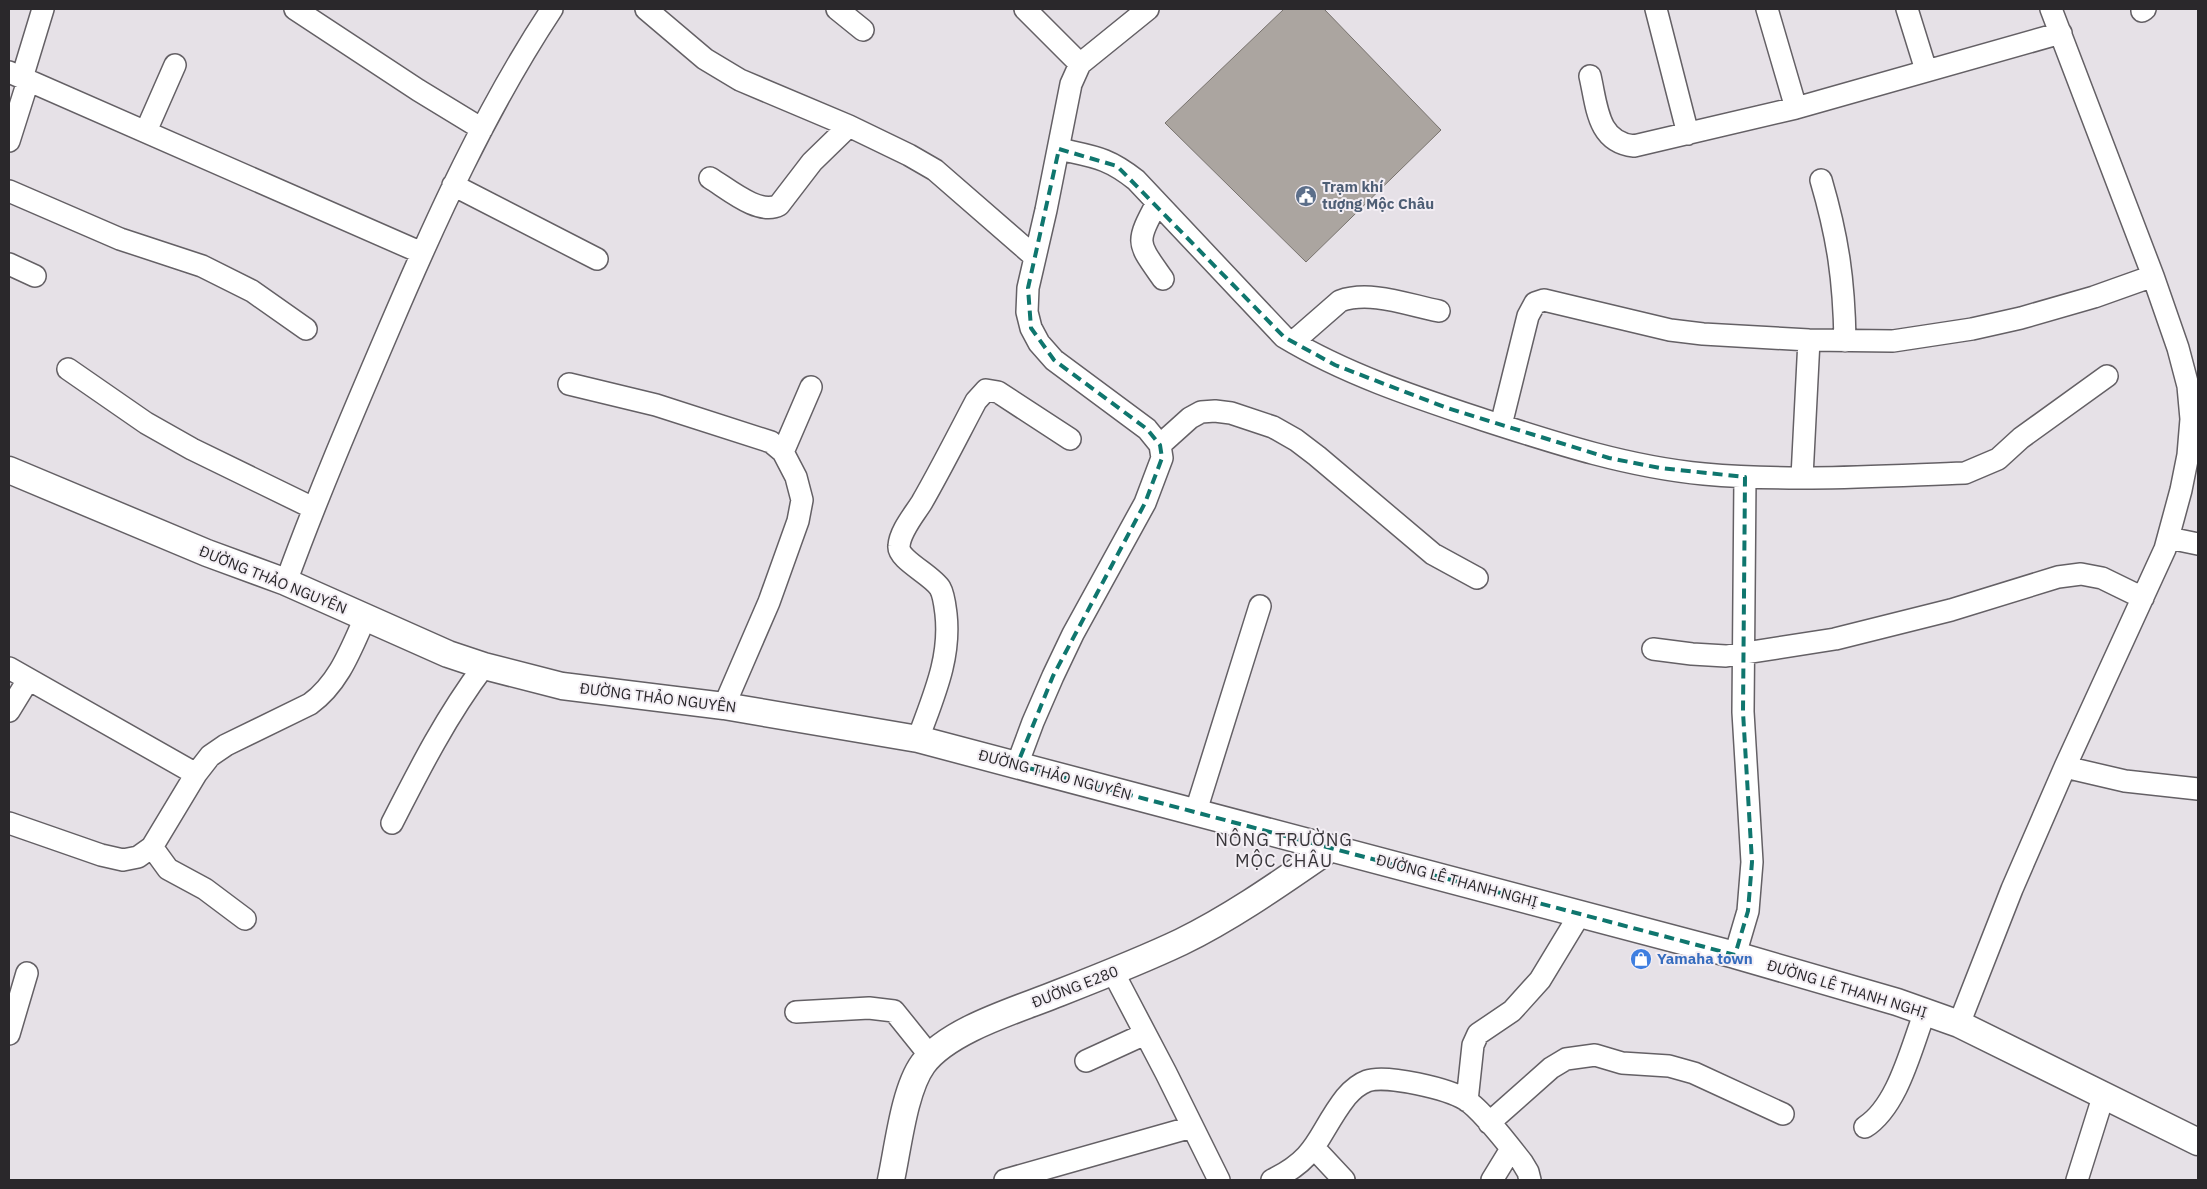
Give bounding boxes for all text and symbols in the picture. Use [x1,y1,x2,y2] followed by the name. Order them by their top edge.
[1322,177,1434,213] place label: Trạm khí tượng Mộc Châu
[1294,184,1318,208] public building icon: Trạm khí tượng Mộc Châu
[197,541,350,618] street label: ĐƯỜNG THẢO NGUYÊN
[579,678,737,717] street label: ĐƯỜNG THẢO NGUYÊN
[977,745,1134,804] street label: ĐƯỜNG THẢO NGUYÊN
[1215,827,1353,872] district label: NÔNG TRƯỜNG MỘC CHÂU
[1374,850,1540,911] street label: ĐƯỜNG LÊ THANH NGHỊ
[1629,947,1653,971] shop icon: Yamaha town
[1657,949,1753,968] place label: Yamaha town
[1765,955,1930,1022] street label: ĐƯỜNG LÊ THANH NGHỊ
[1029,961,1121,1012] street label: ĐƯỜNG E280

